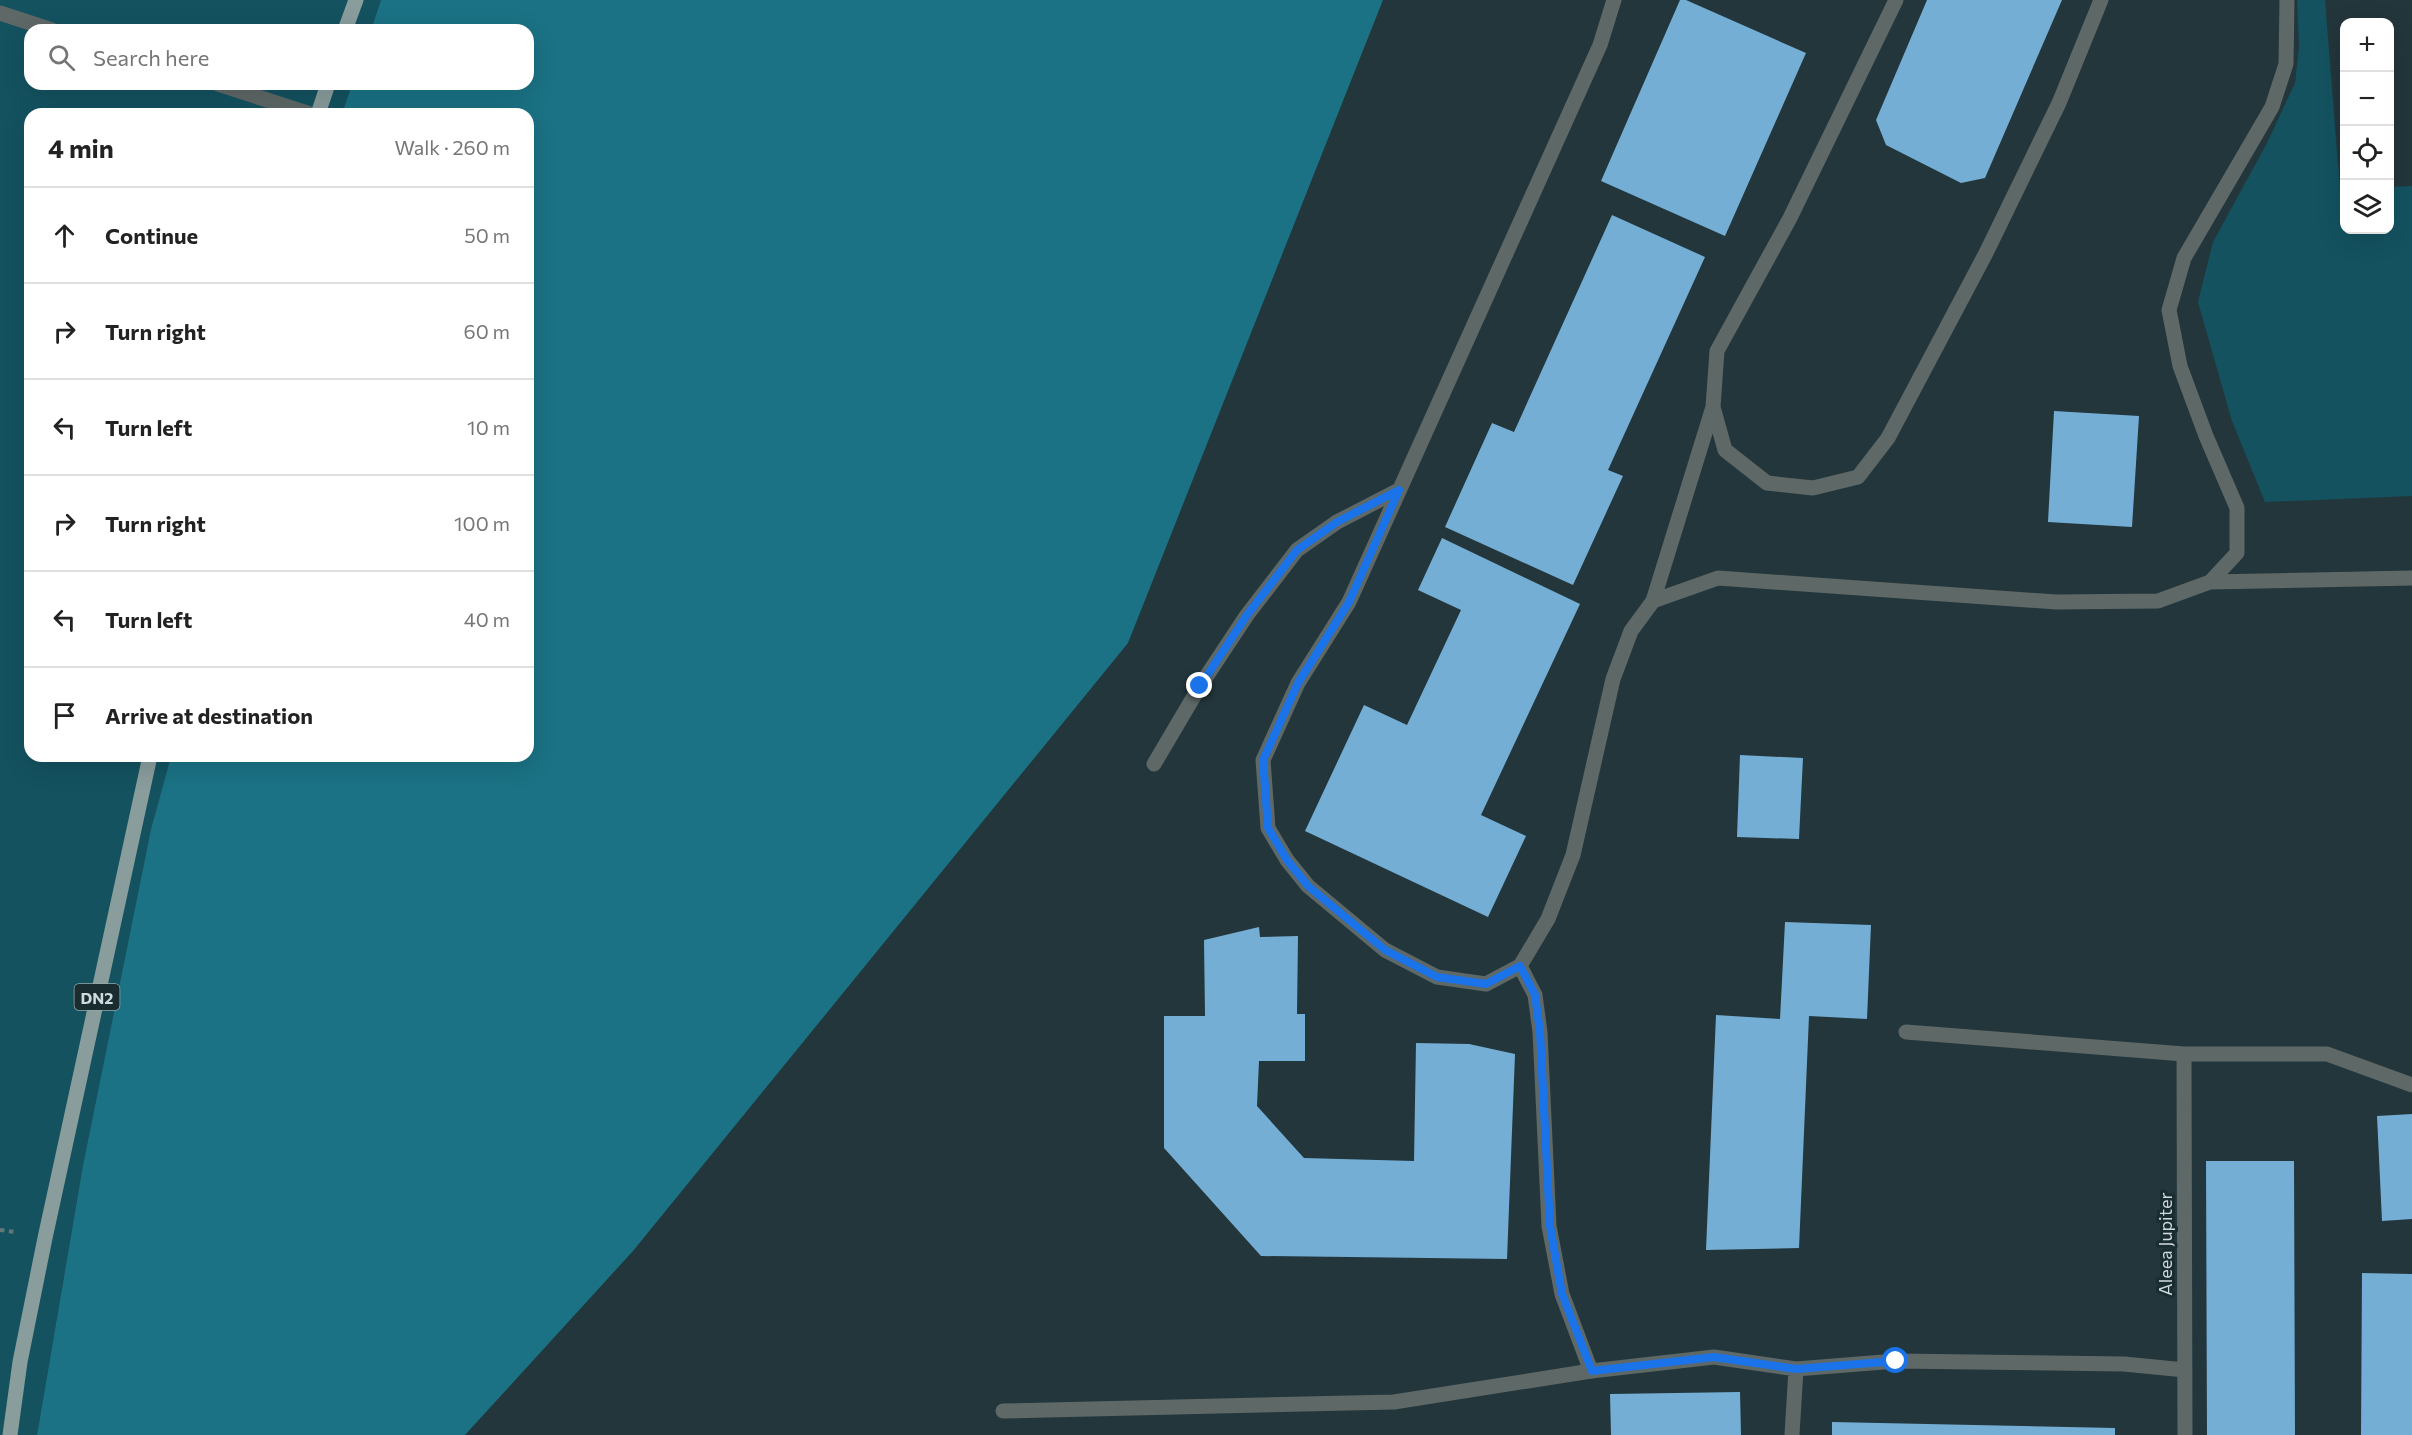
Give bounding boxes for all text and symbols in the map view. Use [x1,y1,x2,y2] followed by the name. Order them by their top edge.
[2340,18,2394,234] map controls
[2340,18,2394,72] button: +
[24,24,534,90] search box
[45,41,78,74] icon: search
[93,44,209,71] text: Search here
[2340,72,2394,126] button: −
[2340,126,2394,180] button: locate
[48,132,114,163] text: 4 min
[394,135,510,159] text: Walk · 260 m
[2340,180,2394,234] button: layers
[48,219,81,252] icon: ahead
[105,222,198,249] text: Continue
[464,223,510,247] text: 50 m
[48,315,81,348] icon: right
[105,318,206,345] text: Turn right
[464,319,510,343] text: 60 m
[48,411,81,444] icon: left
[105,414,192,441] text: Turn left
[467,415,510,439] text: 10 m
[48,507,81,540] icon: right
[105,510,206,537] text: Turn right
[454,511,510,535] text: 100 m
[48,603,81,636] icon: left
[105,606,192,633] text: Turn left
[464,607,510,631] text: 40 m
[1186,672,1212,698] route end
[48,699,81,732] icon: arrive
[105,702,313,729] text: Arrive at destination
[74,984,120,1010] road number: DN2
[2154,1192,2176,1296] street label: Aleea Jupiter
[1882,1347,1908,1373] route start

